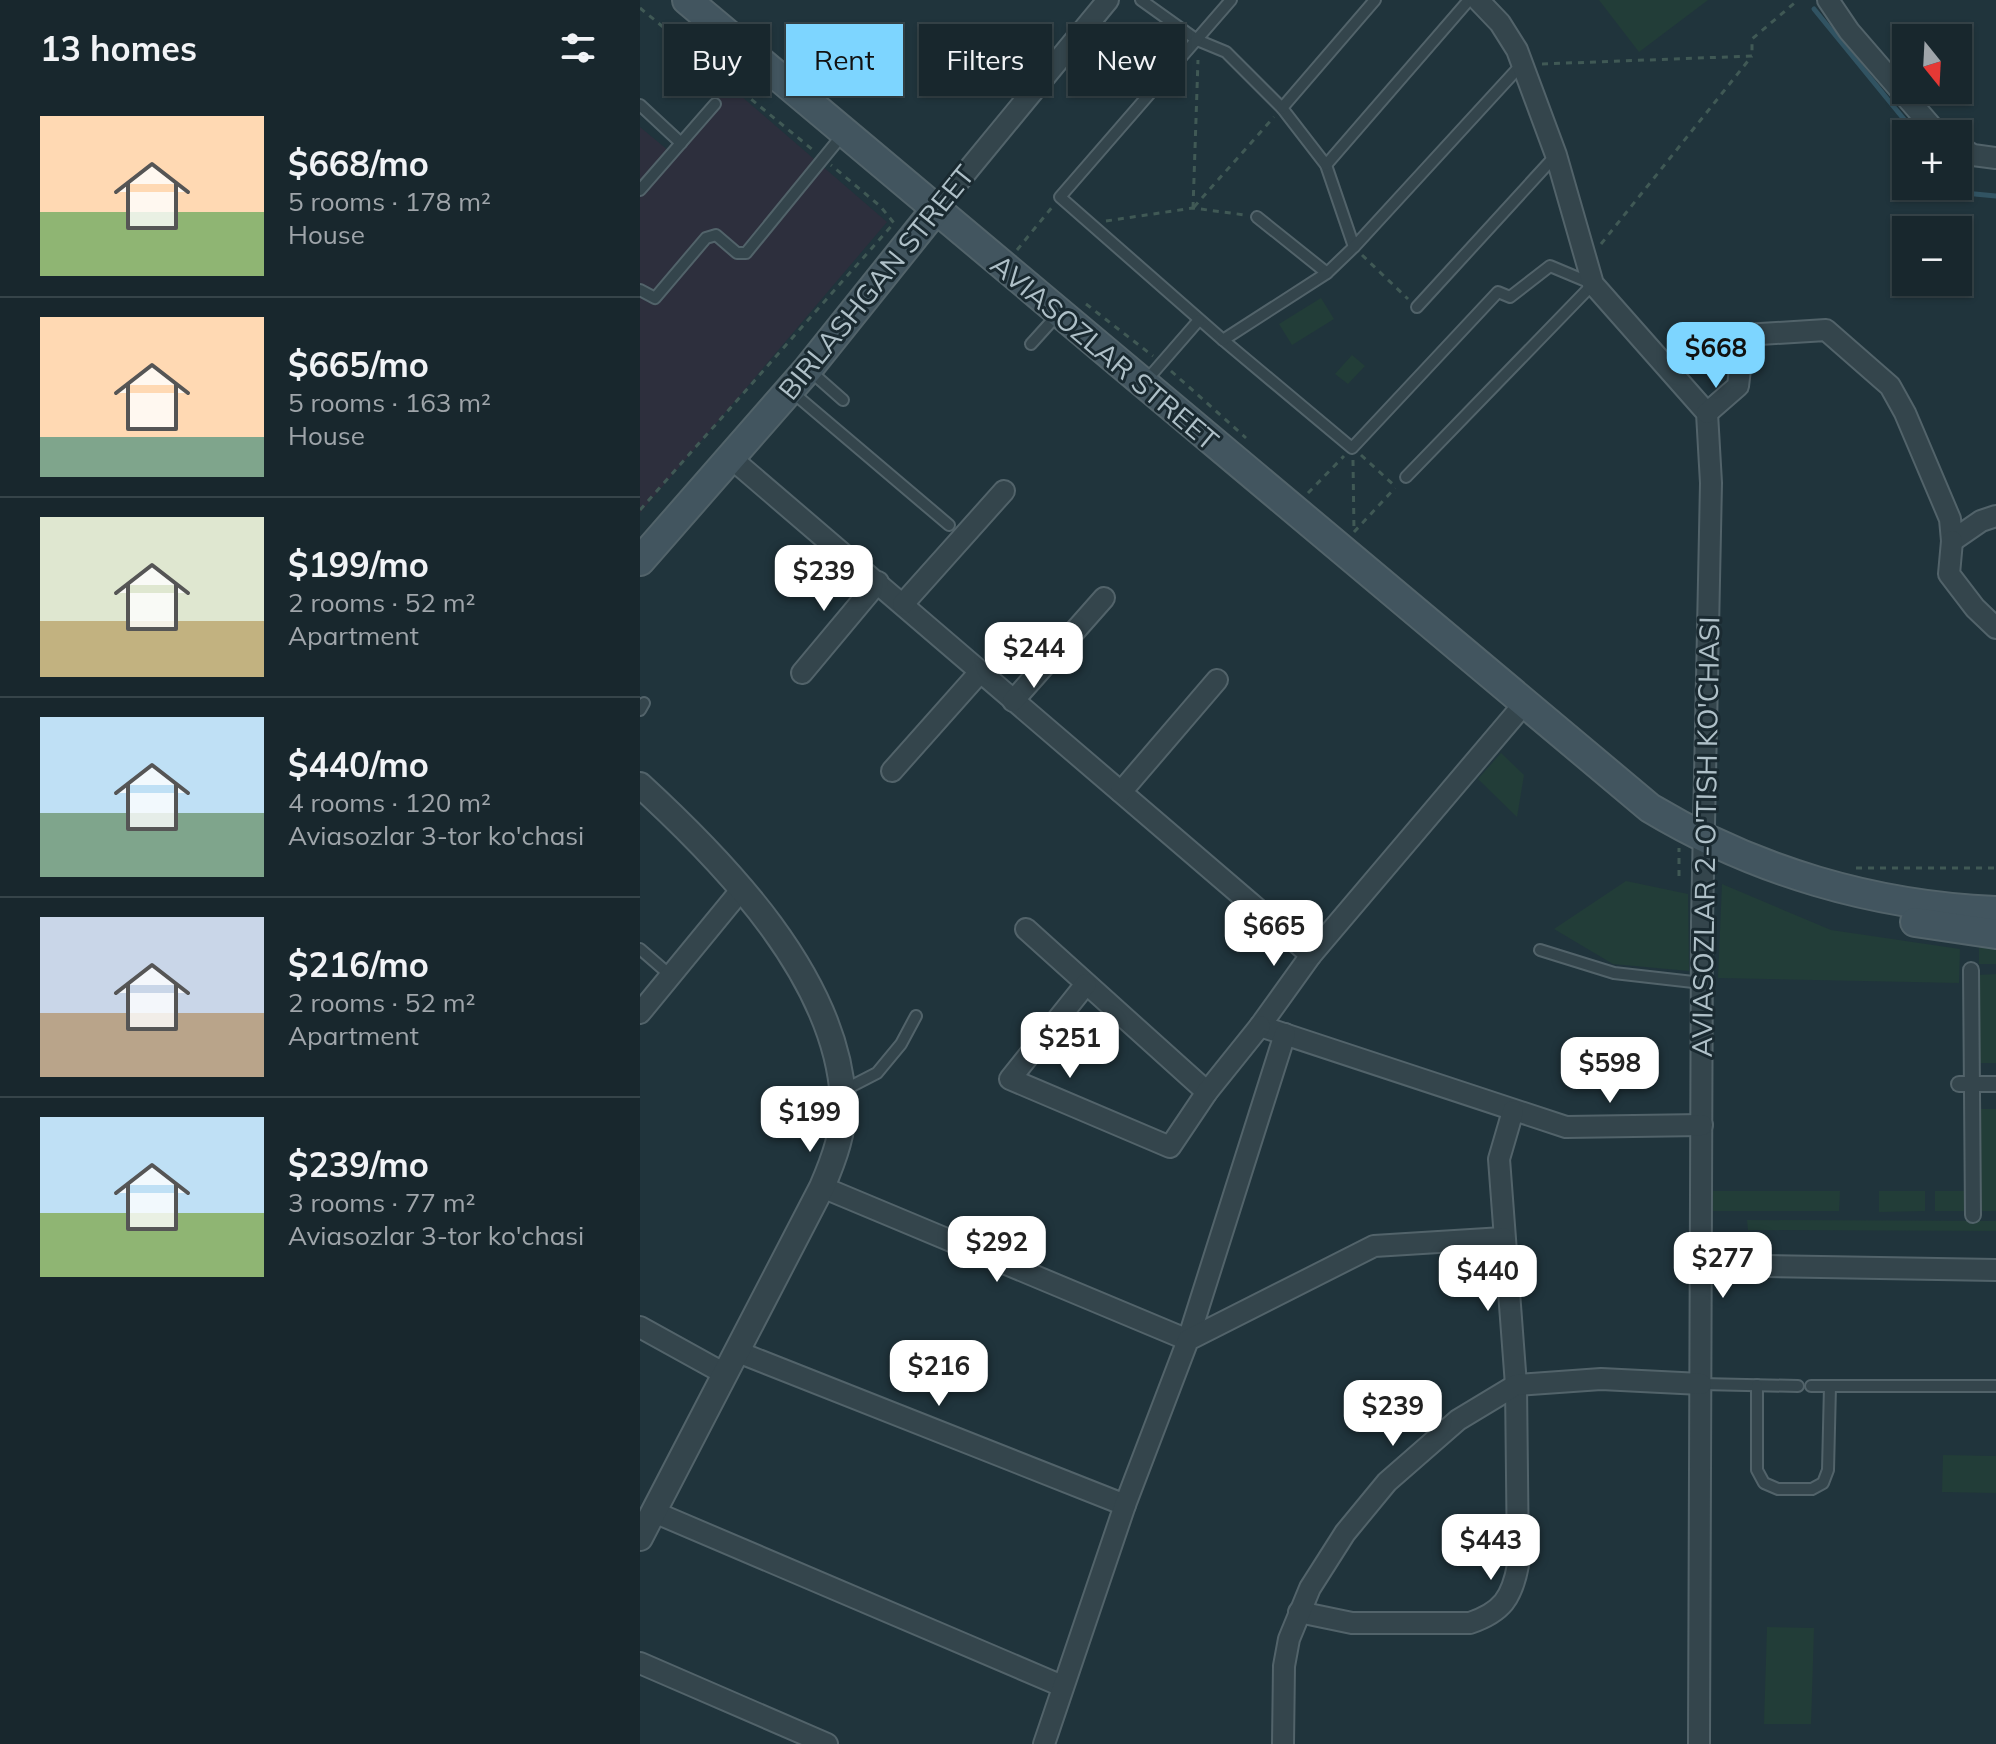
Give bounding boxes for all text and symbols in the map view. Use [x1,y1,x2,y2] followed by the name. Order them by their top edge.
[664,24,770,96] chip: Buy
[786,24,903,96] chip: Rent
[919,24,1052,96] chip: Filters
[1068,24,1185,96] chip: New
[1892,24,1972,104] north arrow
[1892,24,1972,296] map controls
[556,26,600,70] icon: filters
[40,27,197,70] text: 13 homes
[1892,120,1972,200] button: +
[288,142,429,185] text: $668/mo
[104,148,200,244] icon: home
[771,158,981,406] street label: BIRLASHGAN STREET
[288,185,491,218] text: 5 rooms · 178 m²
[1892,216,1972,296] button: −
[288,218,365,251] text: House
[984,247,1226,457] street label: AVIASOZLAR STREET
[1669,322,1763,390] pin: $668
[1685,331,1747,364] text: $668
[288,343,429,386] text: $665/mo
[104,349,200,445] icon: home
[288,386,491,419] text: 5 rooms · 163 m²
[288,419,365,452] text: House
[288,543,429,586] text: $199/mo
[777,545,871,613] pin: $239
[104,549,200,645] icon: home
[793,554,855,587] text: $239
[288,586,475,619] text: 2 rooms · 52 m²
[1684,616,1726,1058] street label: AVIASOZLAR 2-O'TISH KO'CHASI
[288,619,419,652] text: Apartment
[987,622,1081,690] pin: $244
[1003,631,1065,664] text: $244
[288,743,429,786] text: $440/mo
[104,749,200,845] icon: home
[288,786,491,819] text: 4 rooms · 120 m²
[288,819,584,852] text: Aviasozlar 3-tor ko'chasi
[1227,900,1321,968] pin: $665
[1243,909,1305,942] text: $665
[288,943,429,986] text: $216/mo
[104,949,200,1045] icon: home
[288,986,475,1019] text: 2 rooms · 52 m²
[1023,1012,1117,1080] pin: $251
[288,1019,419,1052] text: Apartment
[1039,1021,1101,1054] text: $251
[1563,1037,1657,1105] pin: $598
[1579,1046,1641,1079] text: $598
[763,1086,857,1154] pin: $199
[779,1095,841,1128] text: $199
[288,1143,429,1186] text: $239/mo
[104,1149,200,1245] icon: home
[288,1186,475,1219] text: 3 rooms · 77 m²
[950,1216,1044,1284] pin: $292
[288,1219,584,1252] text: Aviasozlar 3-tor ko'chasi
[966,1225,1028,1258] text: $292
[1676,1232,1770,1300] pin: $277
[1692,1241,1754,1274] text: $277
[1441,1245,1535,1313] pin: $440
[1457,1254,1519,1287] text: $440
[892,1340,986,1408] pin: $216
[908,1349,970,1382] text: $216
[1346,1380,1440,1448] pin: $239
[1362,1389,1424,1422] text: $239
[1444,1514,1538,1582] pin: $443
[1460,1523,1522,1556] text: $443

